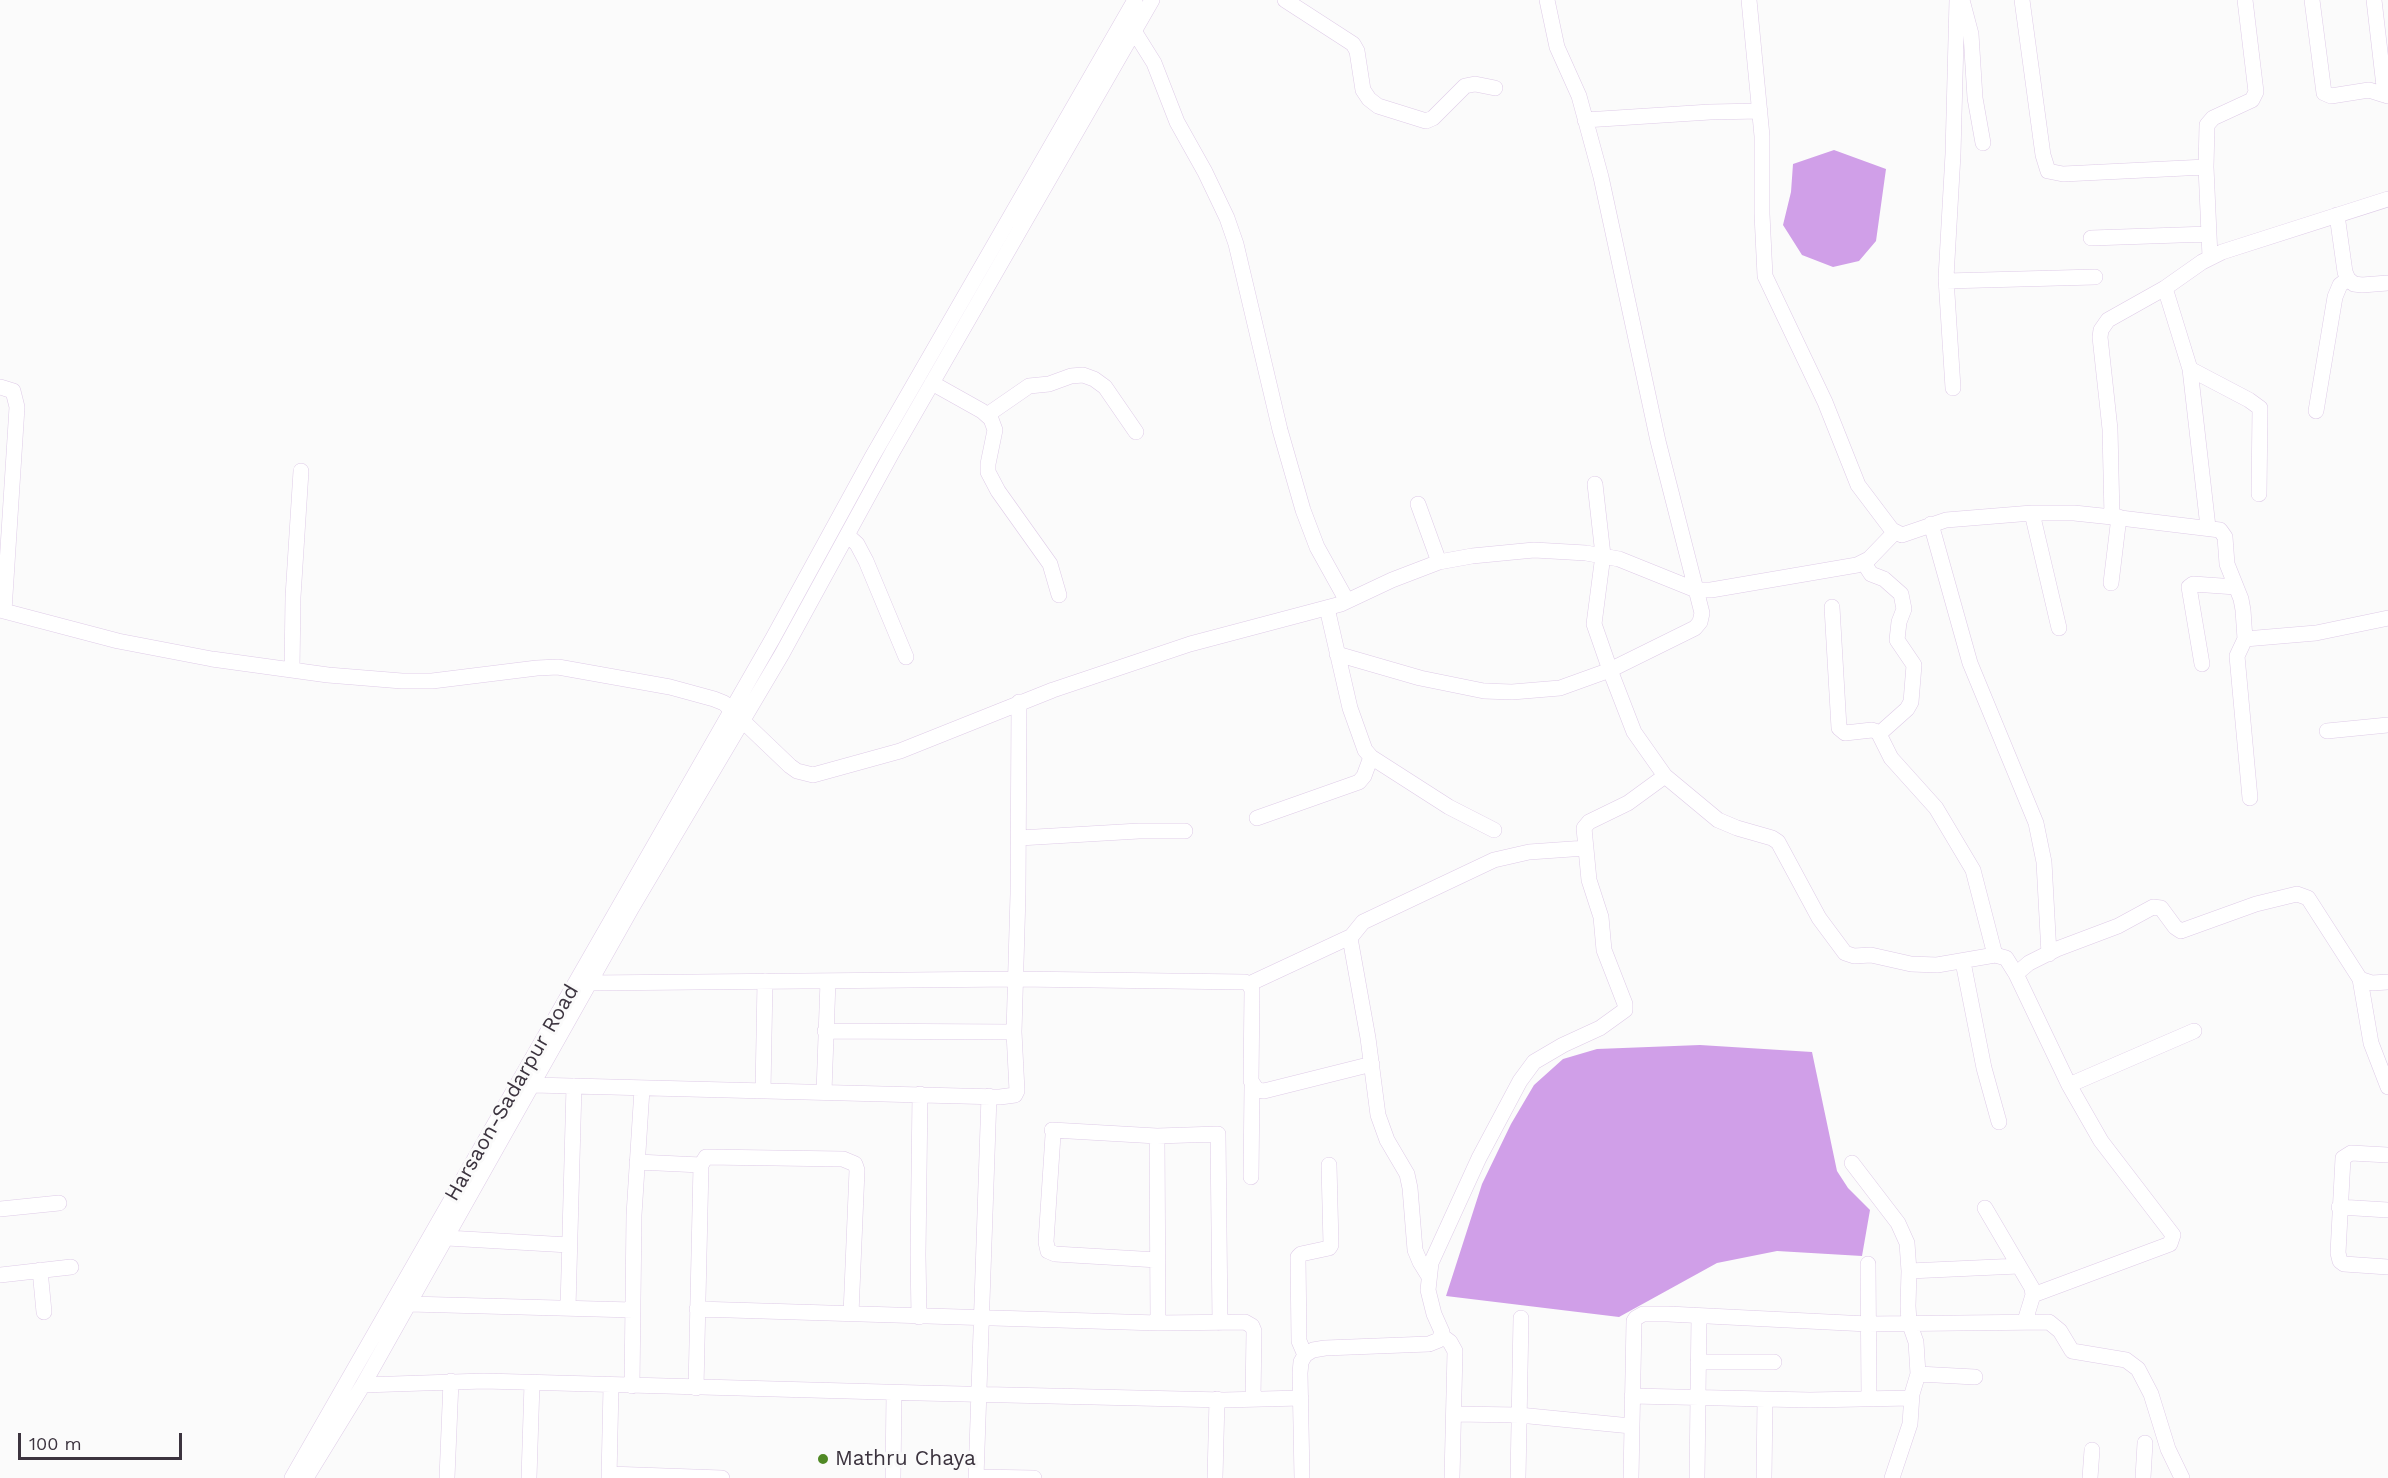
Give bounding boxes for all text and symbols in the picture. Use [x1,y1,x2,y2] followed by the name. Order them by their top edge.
[440,980,584,1206] street label: Harsaon-Sadarpur Road
[21,1421,184,1459] scale bar
[29,1433,82,1454] text: 100 m
[835,1446,976,1472] place label: Mathru Chaya
[816,1452,830,1466] marker: Mathru Chaya

